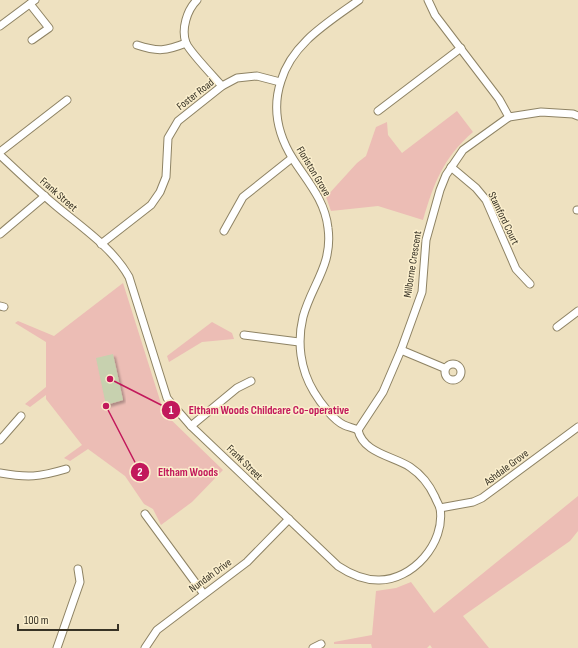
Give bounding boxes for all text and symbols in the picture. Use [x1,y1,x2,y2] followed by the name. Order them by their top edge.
[174,76,217,113] street label: Foster Road
[294,144,334,199] street label: Floriston Grove
[37,175,80,215] street label: Frank Street
[485,190,522,247] street label: Stamford Court
[401,229,424,298] street label: Milborne Crescent
[161,398,357,422] callout: Eltham Woods Childcare Co-operative
[169,403,174,418] text: 1
[189,403,349,418] text: Eltham Woods Childcare Co-operative
[224,442,266,483] street label: Frank Street
[481,447,531,489] street label: Ashdale Grove
[130,460,226,484] callout: Eltham Woods
[137,465,143,480] text: 2
[158,465,218,480] text: Eltham Woods
[186,556,234,595] street label: Nundah Drive
[18,606,118,632] scale bar
[24,613,49,628] text: 100 m

